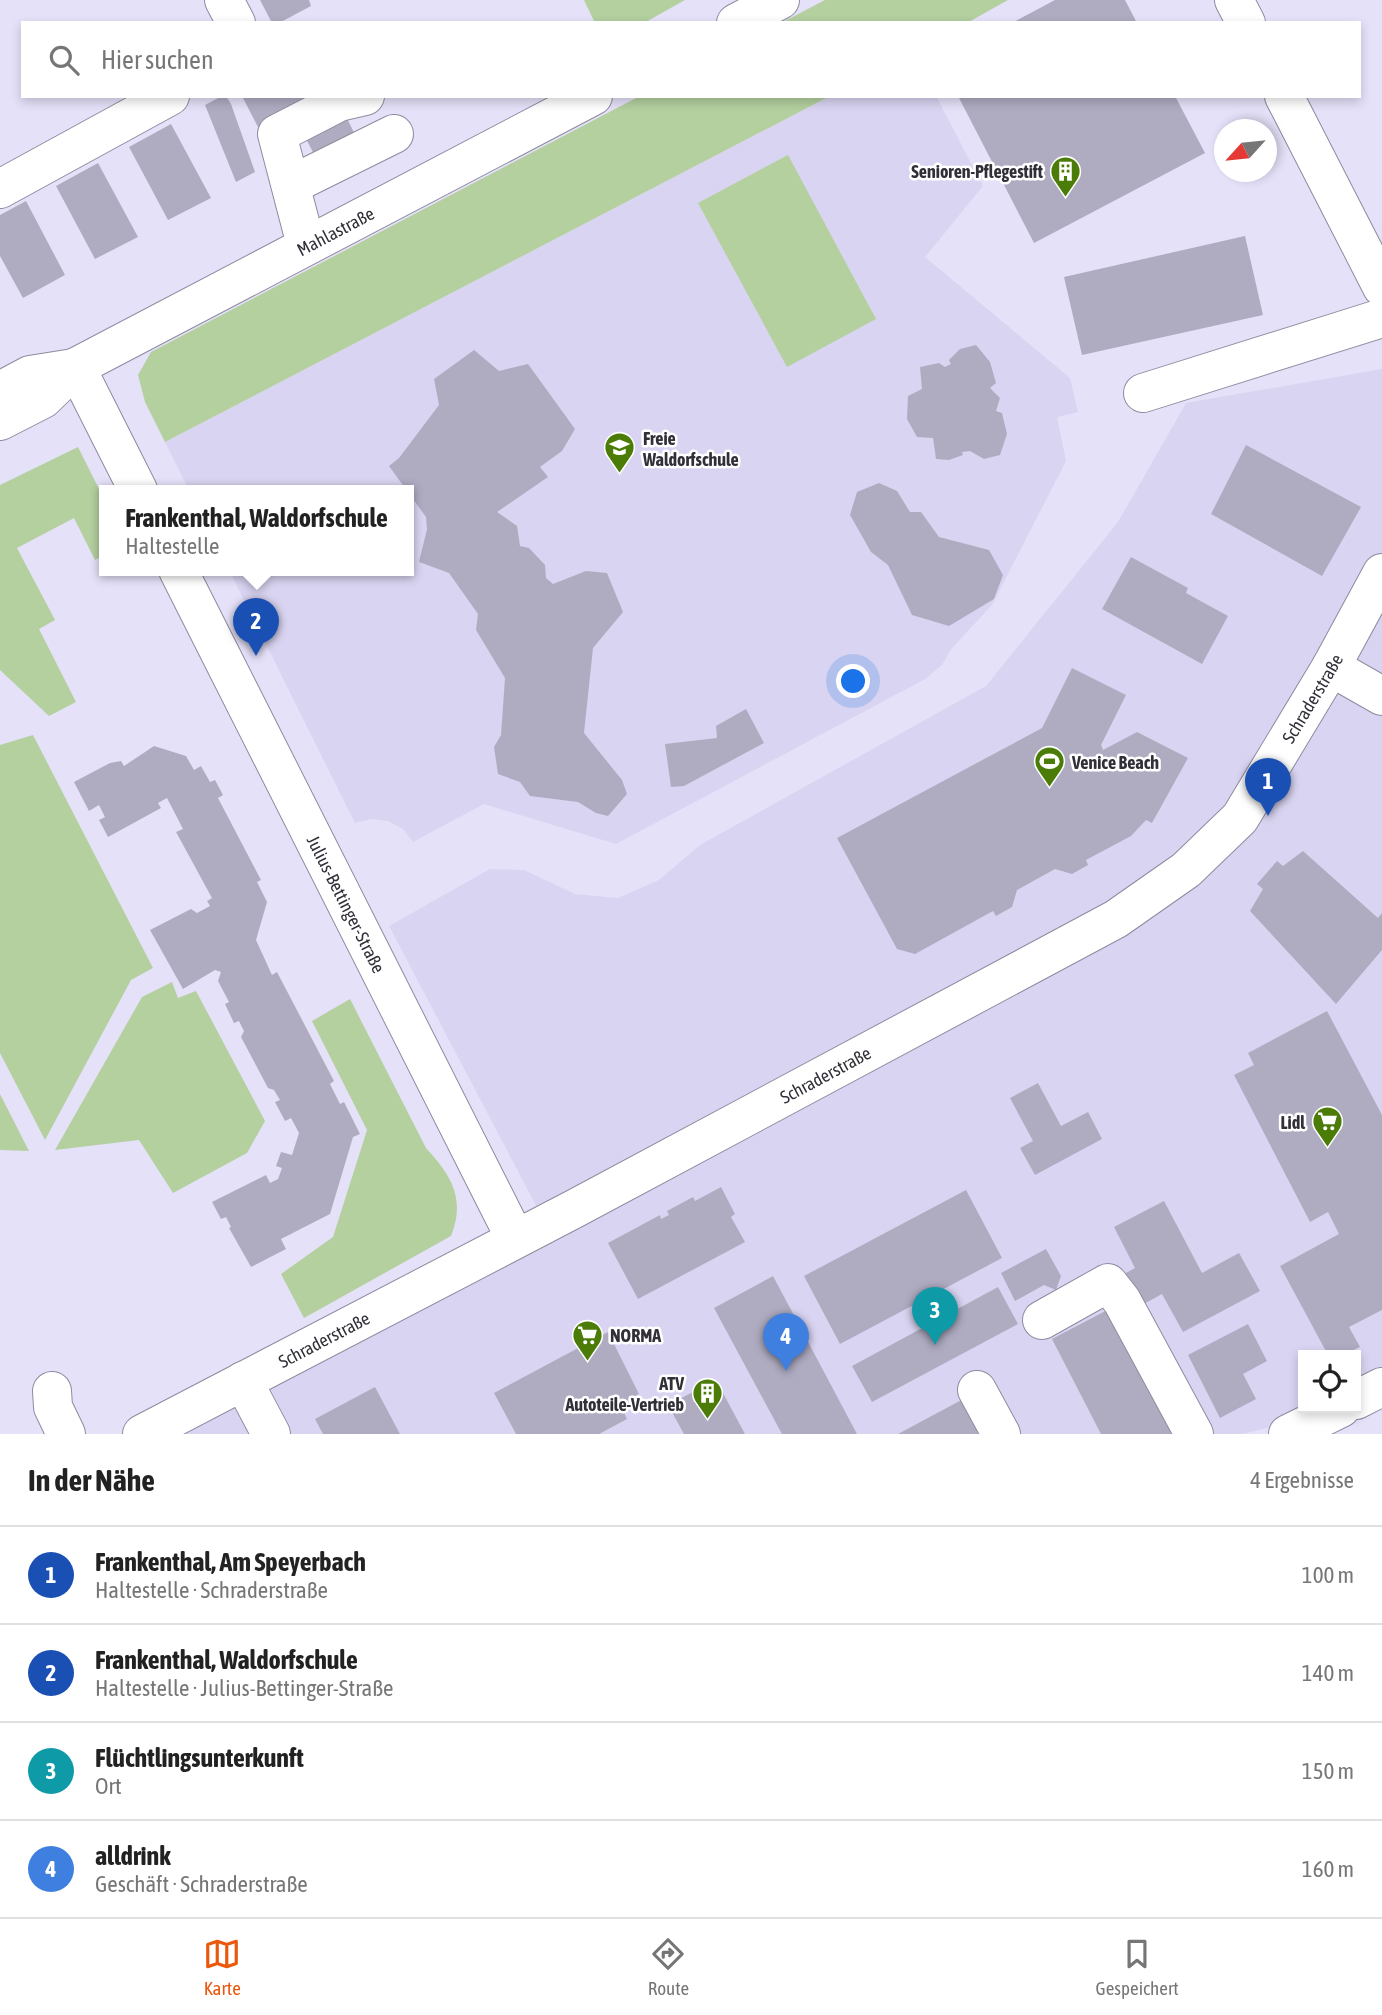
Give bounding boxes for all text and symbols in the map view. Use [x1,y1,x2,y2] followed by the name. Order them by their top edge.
[21,21,1361,98] search box
[45,41,83,79] icon: search
[101,45,214,75] text: Hier suchen
[1214,119,1277,182] north arrow
[1049,154,1083,198] building icon: Senioren-Pflegestift
[911,161,1044,182] place label: Senioren-Pflegestift
[293,202,377,260] street label: Mahlastraße
[642,428,739,470] place label: Freie Waldorfschule
[603,431,637,475] school or university icon: Freie Waldorfschule
[99,485,414,576] popup
[125,503,388,533] text: Frankenthal, Waldorfschule
[125,533,219,559] text: Haltestelle
[233,598,279,656] pin: 2
[1277,650,1347,746] street label: Schraderstraße
[836,664,870,698] your location
[1032,745,1066,789] sports icon: Venice Beach
[1071,752,1159,773] place label: Venice Beach
[1245,758,1291,816] pin: 1
[303,832,390,976] street label: Julius-Bettinger-Straße
[776,1042,874,1107] street label: Schraderstraße
[1311,1105,1345,1149] supermarket icon: Lidl
[1281,1112,1305,1133] place label: Lidl
[912,1287,958,1345] pin: 3
[275,1307,373,1372] street label: Schraderstraße
[763,1313,809,1371] pin: 4
[570,1318,604,1362] supermarket icon: NORMA
[610,1325,661,1346] place label: NORMA
[1298,1350,1361,1413] map controls
[1298,1350,1361,1413] button: locate
[565,1373,684,1415] place label: ATV Autoteile-Vertrieb
[690,1376,724,1420] building icon: ATV Autoteile-Vertrieb
[28,1463,155,1497] text: In der Nähe
[1250,1467,1354,1493] text: 4 Ergebnisse
[95,1547,366,1577] text: Frankenthal, Am Speyerbach
[46,1562,56,1588] text: 1
[1302,1562,1354,1588] text: 100 m
[95,1577,328,1603] text: Haltestelle · Schraderstraße
[95,1645,358,1675] text: Frankenthal, Waldorfschule
[46,1660,56,1686] text: 2
[1302,1660,1354,1686] text: 140 m
[95,1675,393,1701] text: Haltestelle · Julius-Bettinger-Straße
[95,1743,304,1773] text: Flüchtlingsunterkunft
[46,1758,56,1784] text: 3
[1302,1758,1354,1784] text: 150 m
[95,1773,122,1799] text: Ort
[95,1841,171,1871] text: alldrink
[46,1856,56,1882] text: 4
[1302,1856,1354,1882] text: 160 m
[95,1871,308,1897] text: Geschäft · Schraderstraße
[203,1935,241,1999] tab: Karte
[648,1935,689,1999] tab: Route
[1096,1935,1179,1999] tab: Gespeichert

